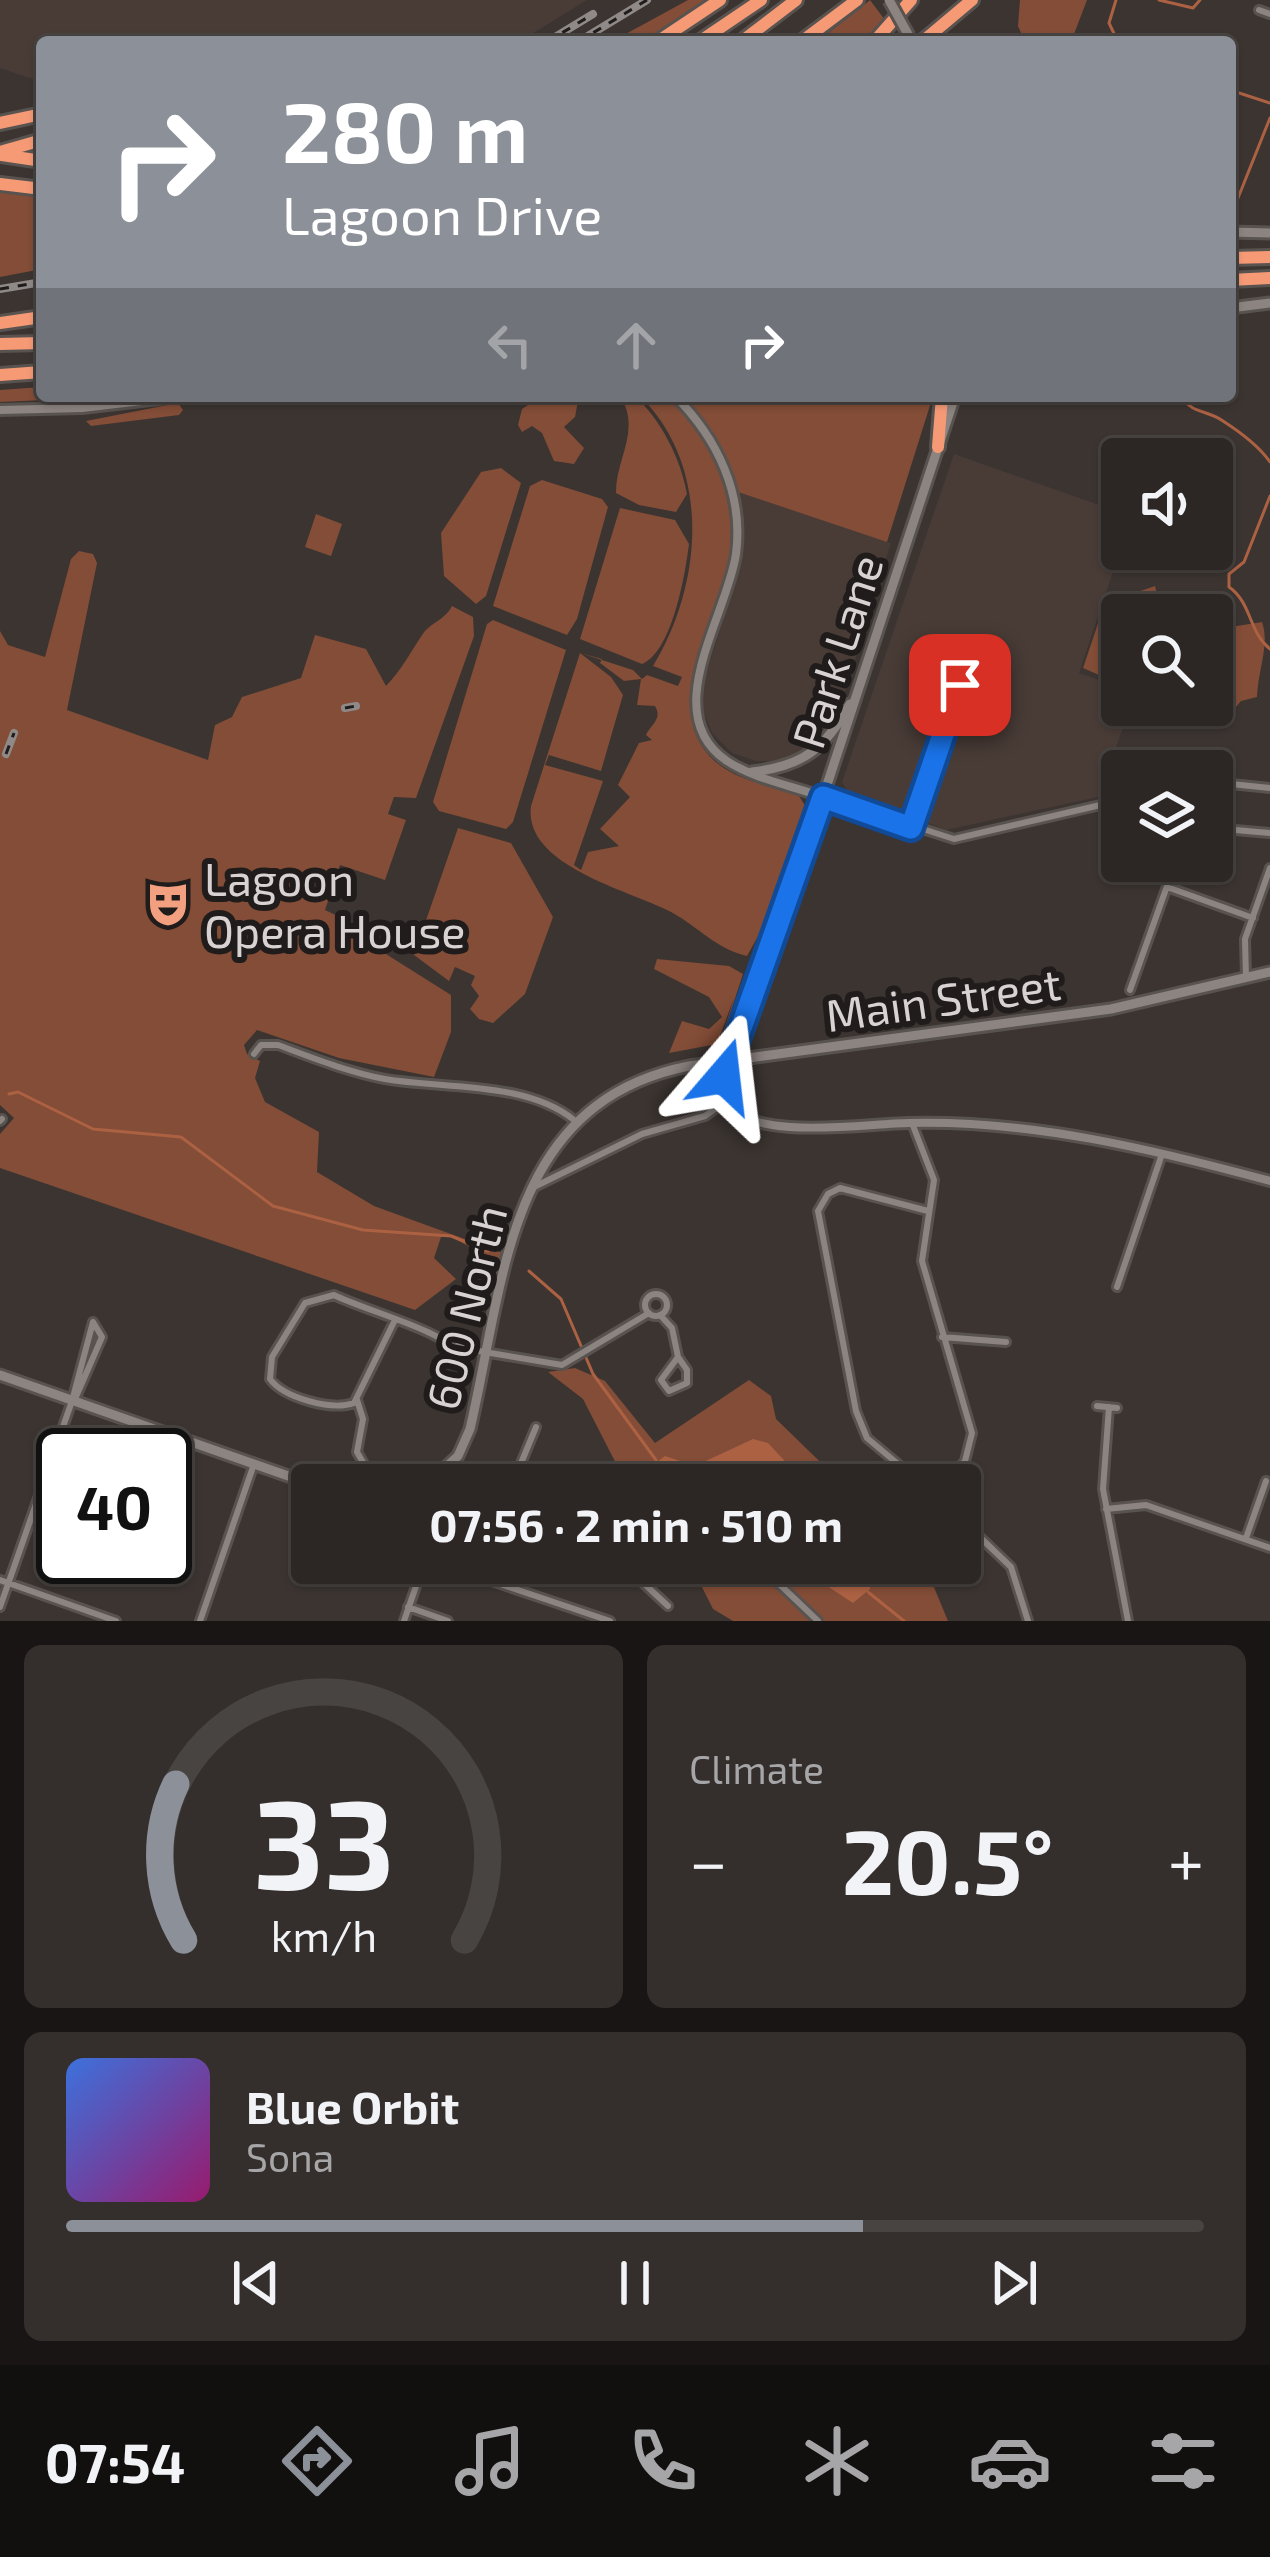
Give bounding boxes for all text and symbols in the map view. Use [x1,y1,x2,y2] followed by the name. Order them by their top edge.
[282,79,528,180] text: 280 m
[84,84,240,240] icon: right
[282,181,602,246] text: Lagoon Drive
[477,312,543,378] icon: left
[603,312,669,378] icon: ahead
[729,312,795,378] icon: right
[1101,438,1233,882] map controls
[1101,438,1233,570] button: sound
[779,548,893,754] street label: Park Lane
[1101,594,1233,726] button: search
[909,634,1011,736] pin
[927,652,993,718] icon: arrive
[1101,750,1233,882] button: layers
[204,851,465,957] place label: Lagoon Opera House
[143,879,193,929] theatre icon: Lagoon Opera House
[822,955,1064,1041] street label: Main Street
[661,1013,787,1139] position arrow
[414,1199,516,1415] street label: 600 North
[36,1428,192,1584] speed limit sign: 40
[429,1497,843,1551] text: 07:56 · 2 min · 510 m
[689,1745,824,1792] text: Climate
[253,1764,394,1914] text: 33
[842,1805,1053,1913] text: 20.5°
[689,1820,728,1899] text: −
[1168,1820,1204,1899] text: +
[270,1908,377,1960] text: km/h
[246,2079,459,2133] text: Blue Orbit
[246,2133,334,2180] text: Sona
[223,2250,289,2316] icon: previous
[602,2250,668,2316] icon: pause
[981,2250,1047,2316] icon: next
[275,2419,359,2503] icon: directions
[448,2419,532,2503] icon: music
[621,2419,705,2503] icon: phone
[795,2419,879,2503] icon: climate
[968,2419,1052,2503] icon: car
[1141,2419,1225,2503] icon: filters
[45,2429,185,2494] text: 07:54

